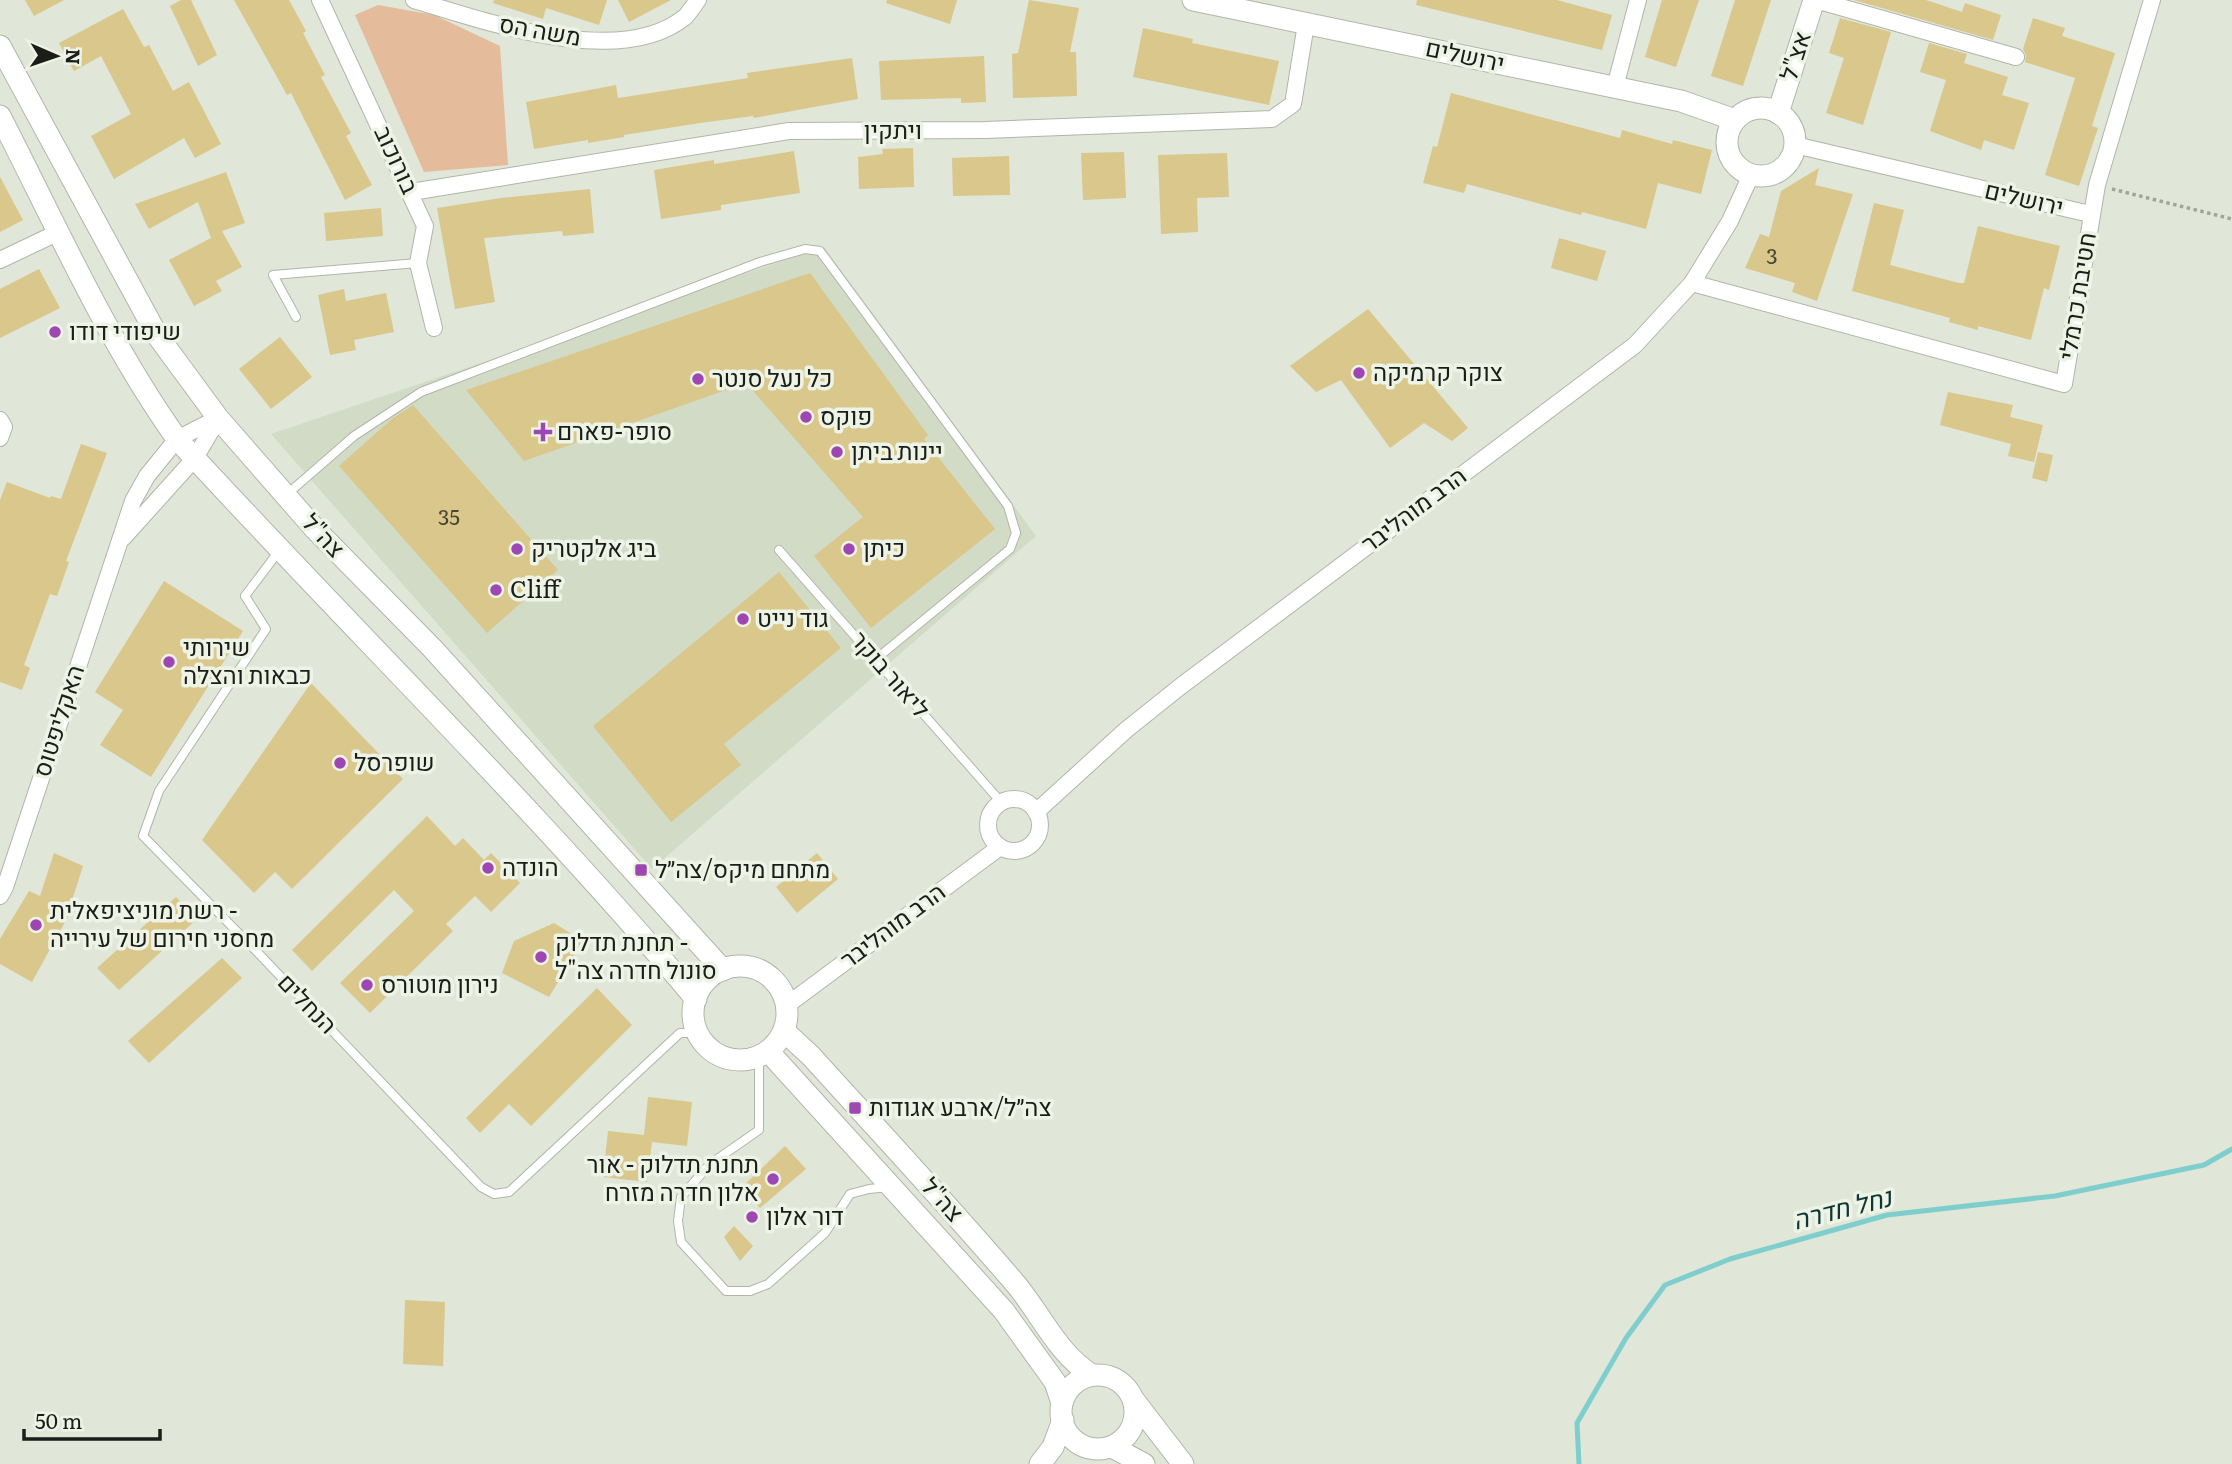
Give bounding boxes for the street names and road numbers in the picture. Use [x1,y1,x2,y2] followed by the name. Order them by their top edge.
[497,4,584,53] street label: משה הס
[1769,26,1818,84] street label: אצ"ל
[1423,28,1508,79] street label: ירושלים
[864,111,922,146] street label: ויתקין
[367,119,429,199] street label: בורוכוב
[1982,171,2067,223] street label: ירושלים
[2048,229,2103,362] street label: חטיבת כרמלי
[1353,457,1472,559] street label: הרב מוהליבר
[295,505,354,564] street label: צה"ל
[844,622,940,724] street label: ליאור בוקר
[22,660,91,781] street label: האקליפטוס
[832,873,951,975] street label: הרב מוהליבר
[271,964,346,1040] street label: הנחלים
[915,1168,973,1228] street label: צה"ל

